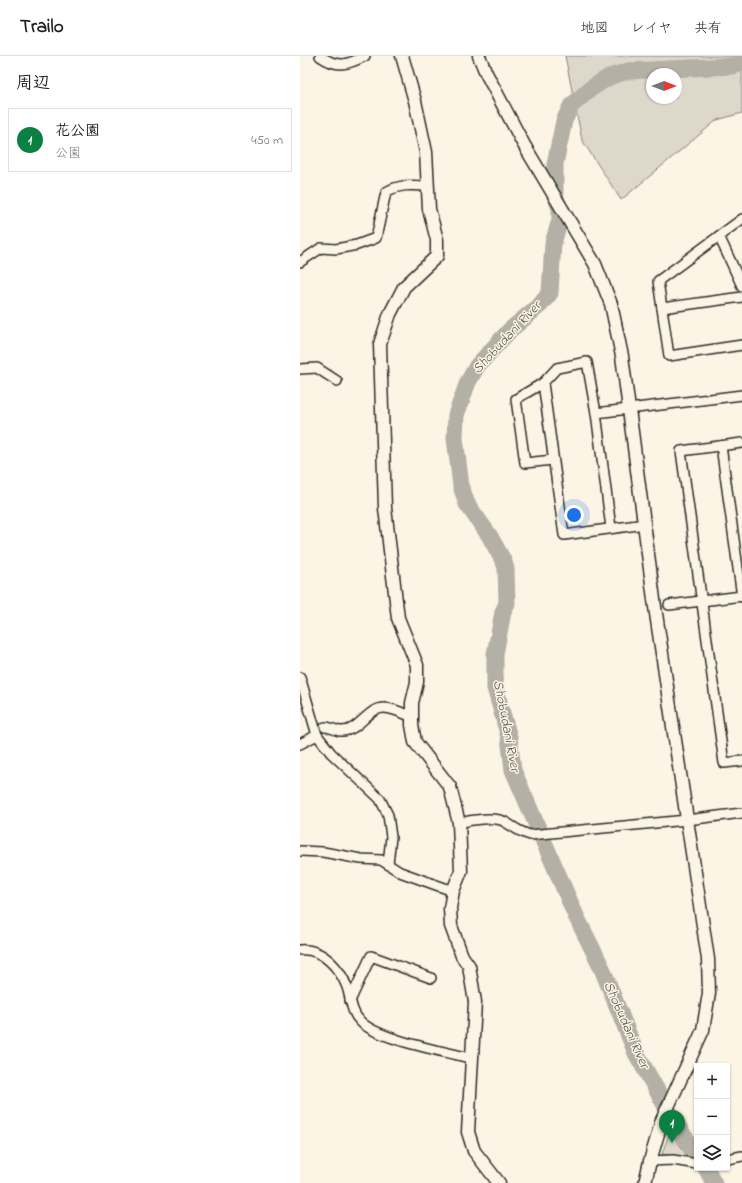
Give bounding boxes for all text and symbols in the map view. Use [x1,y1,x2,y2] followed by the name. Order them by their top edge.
[20,14,64,41] text: Trailo
[581,18,609,39] text: 地図
[631,18,672,39] text: レイヤ
[694,18,722,39] text: 共有
[646,68,682,104] north arrow
[16,71,50,96] text: 周辺
[55,120,100,142] text: 花公園
[28,131,32,150] text: 1
[251,131,283,150] text: 450 m
[55,144,81,163] text: 公園
[468,296,547,379] water label: Shobudani River
[564,505,584,525] your location
[487,678,525,775] water label: Shobudani River
[598,978,655,1073] water label: Shobudani River
[694,1063,730,1171] map controls
[694,1063,730,1099] button: +
[694,1099,730,1135] button: −
[659,1110,685,1143] pin: 1
[694,1135,730,1171] button: layers

